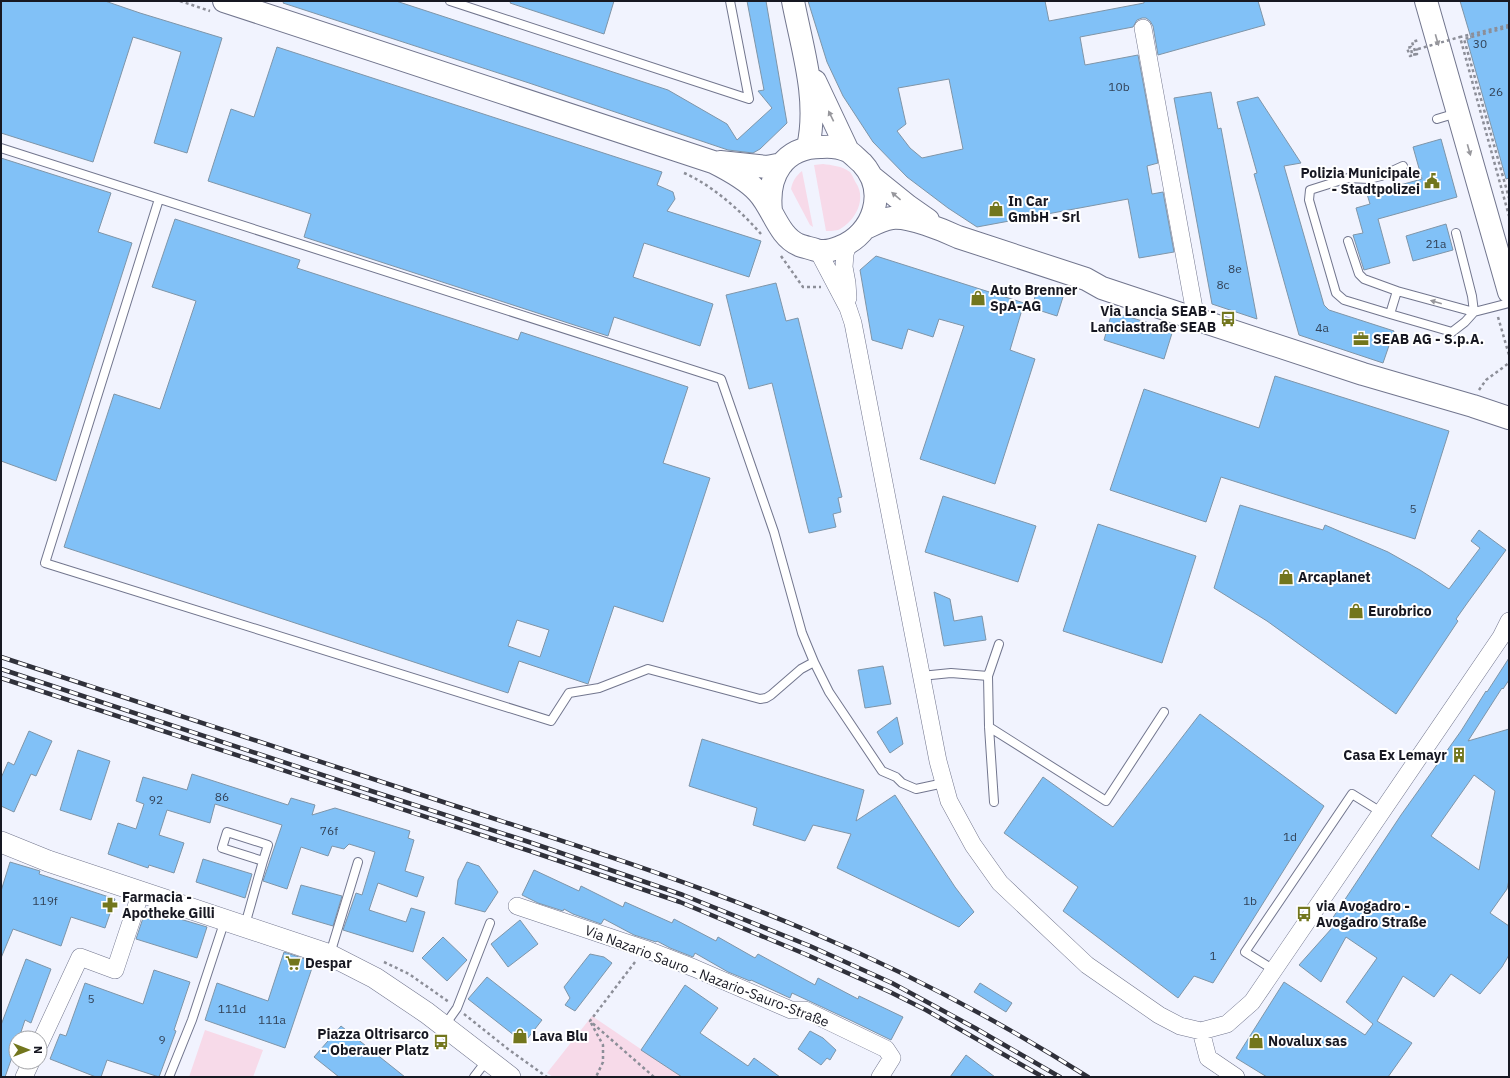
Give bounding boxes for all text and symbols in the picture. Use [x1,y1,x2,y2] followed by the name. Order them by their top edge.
[1434,34,1440,46] one-way arrow
[1473,36,1487,51] house number: 30
[1108,79,1130,94] house number: 10b
[1489,84,1503,99] house number: 26
[828,110,834,122] one-way arrow
[1466,144,1472,156] one-way arrow
[1300,164,1420,198] place label: Polizia Municipale - Stadtpolizei
[1423,172,1441,190] public building icon: Polizia Municipale - Stadtpolizei
[890,192,901,201] one-way arrow
[1008,192,1080,226] place label: In Car GmbH - Srl
[987,200,1005,218] shop icon: In Car GmbH - Srl
[1426,236,1447,251] house number: 21a
[1228,261,1242,276] house number: 8e
[1216,277,1230,292] house number: 8c
[990,281,1078,315] place label: Auto Brenner SpA-AG
[969,289,987,307] shop icon: Auto Brenner SpA-AG
[1430,299,1442,305] one-way arrow
[1090,302,1216,336] place label: Via Lancia SEAB - Lanciastraße SEAB
[1219,310,1237,328] bus stop icon: Via Lancia SEAB - Lanciastraße SEAB
[1315,320,1329,335] house number: 4a
[1352,330,1370,348] office icon: SEAB AG - S.p.A.
[1373,330,1484,348] place label: SEAB AG - S.p.A.
[1409,501,1417,516] house number: 5
[1277,568,1295,586] shop icon: Arcaplanet
[1298,568,1371,586] place label: Arcaplanet
[1347,602,1365,620] shop icon: Eurobrico
[1368,602,1432,620] place label: Eurobrico
[1343,746,1447,764] place label: Casa Ex Lemayr
[1450,746,1468,764] building icon: Casa Ex Lemayr
[215,789,229,804] house number: 86
[149,792,163,807] house number: 92
[320,823,338,838] house number: 76f
[1283,829,1297,844] house number: 1d
[122,888,215,922] place label: Farmacia - Apotheke Gilli
[32,893,58,908] house number: 119f
[1243,893,1257,908] house number: 1b
[101,896,119,914] pharmacy icon: Farmacia - Apotheke Gilli
[1316,897,1427,931] place label: via Avogadro - Avogadro Straße
[1295,905,1313,923] bus stop icon: via Avogadro - Avogadro Straße
[582,921,832,1031] street label: Via Nazario Sauro - Nazario-Sauro-Straße
[1209,948,1217,963] house number: 1
[284,954,302,972] supermarket icon: Despar
[305,954,352,972] place label: Despar
[87,991,95,1006] house number: 5
[218,1001,246,1016] house number: 111d
[258,1012,287,1027] house number: 111a
[317,1025,429,1059] place label: Piazza Oltrisarco - Oberauer Platz
[511,1027,529,1045] shop icon: Lava Blu
[532,1027,588,1045] place label: Lava Blu
[8,1030,48,1070] north arrow
[158,1032,166,1047] house number: 9
[1247,1032,1265,1050] shop icon: Novalux sas
[1268,1032,1347,1050] place label: Novalux sas
[432,1033,450,1051] bus stop icon: Piazza Oltrisarco - Oberauer Platz
[31,1046,45,1054] text: N

